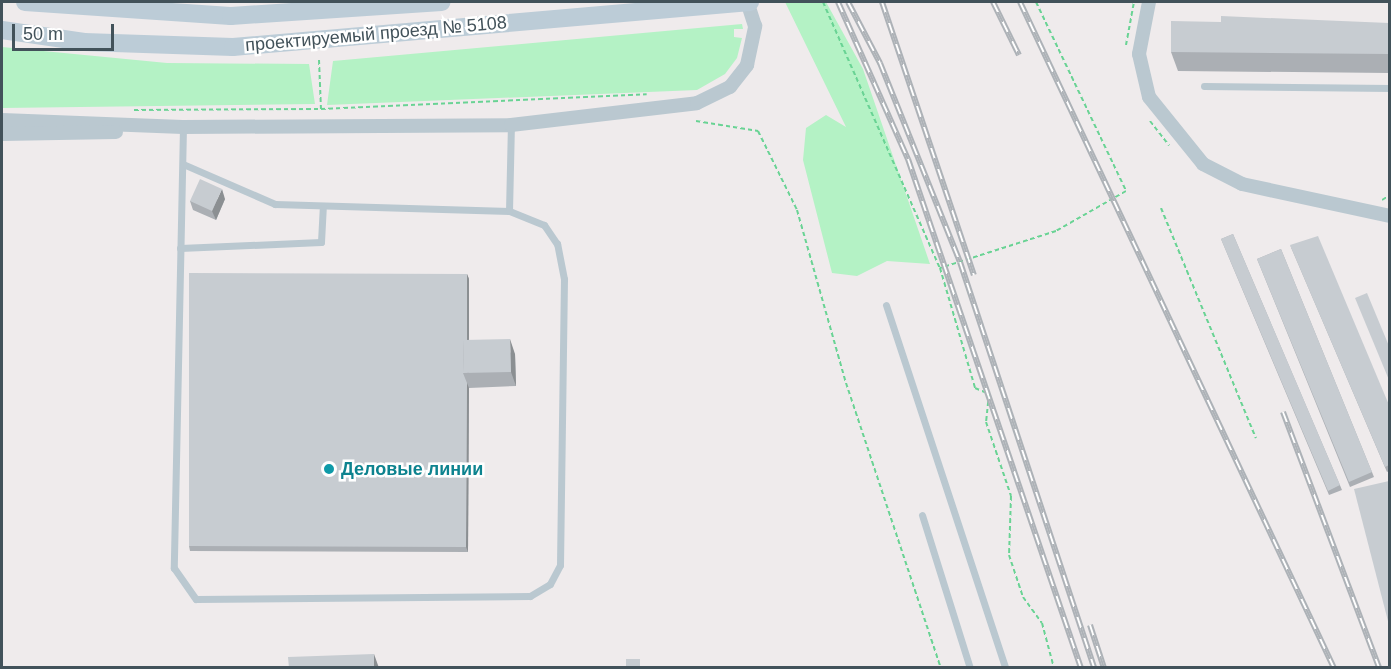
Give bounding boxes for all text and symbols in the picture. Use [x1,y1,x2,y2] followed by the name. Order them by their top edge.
[15,12,117,50] scale bar
[244,12,508,56] street label: проектируемый проезд № 5108
[23,24,63,44] text: 50 m
[341,458,483,480] place label: Деловые линии
[322,462,336,476] marker: Деловые линии

